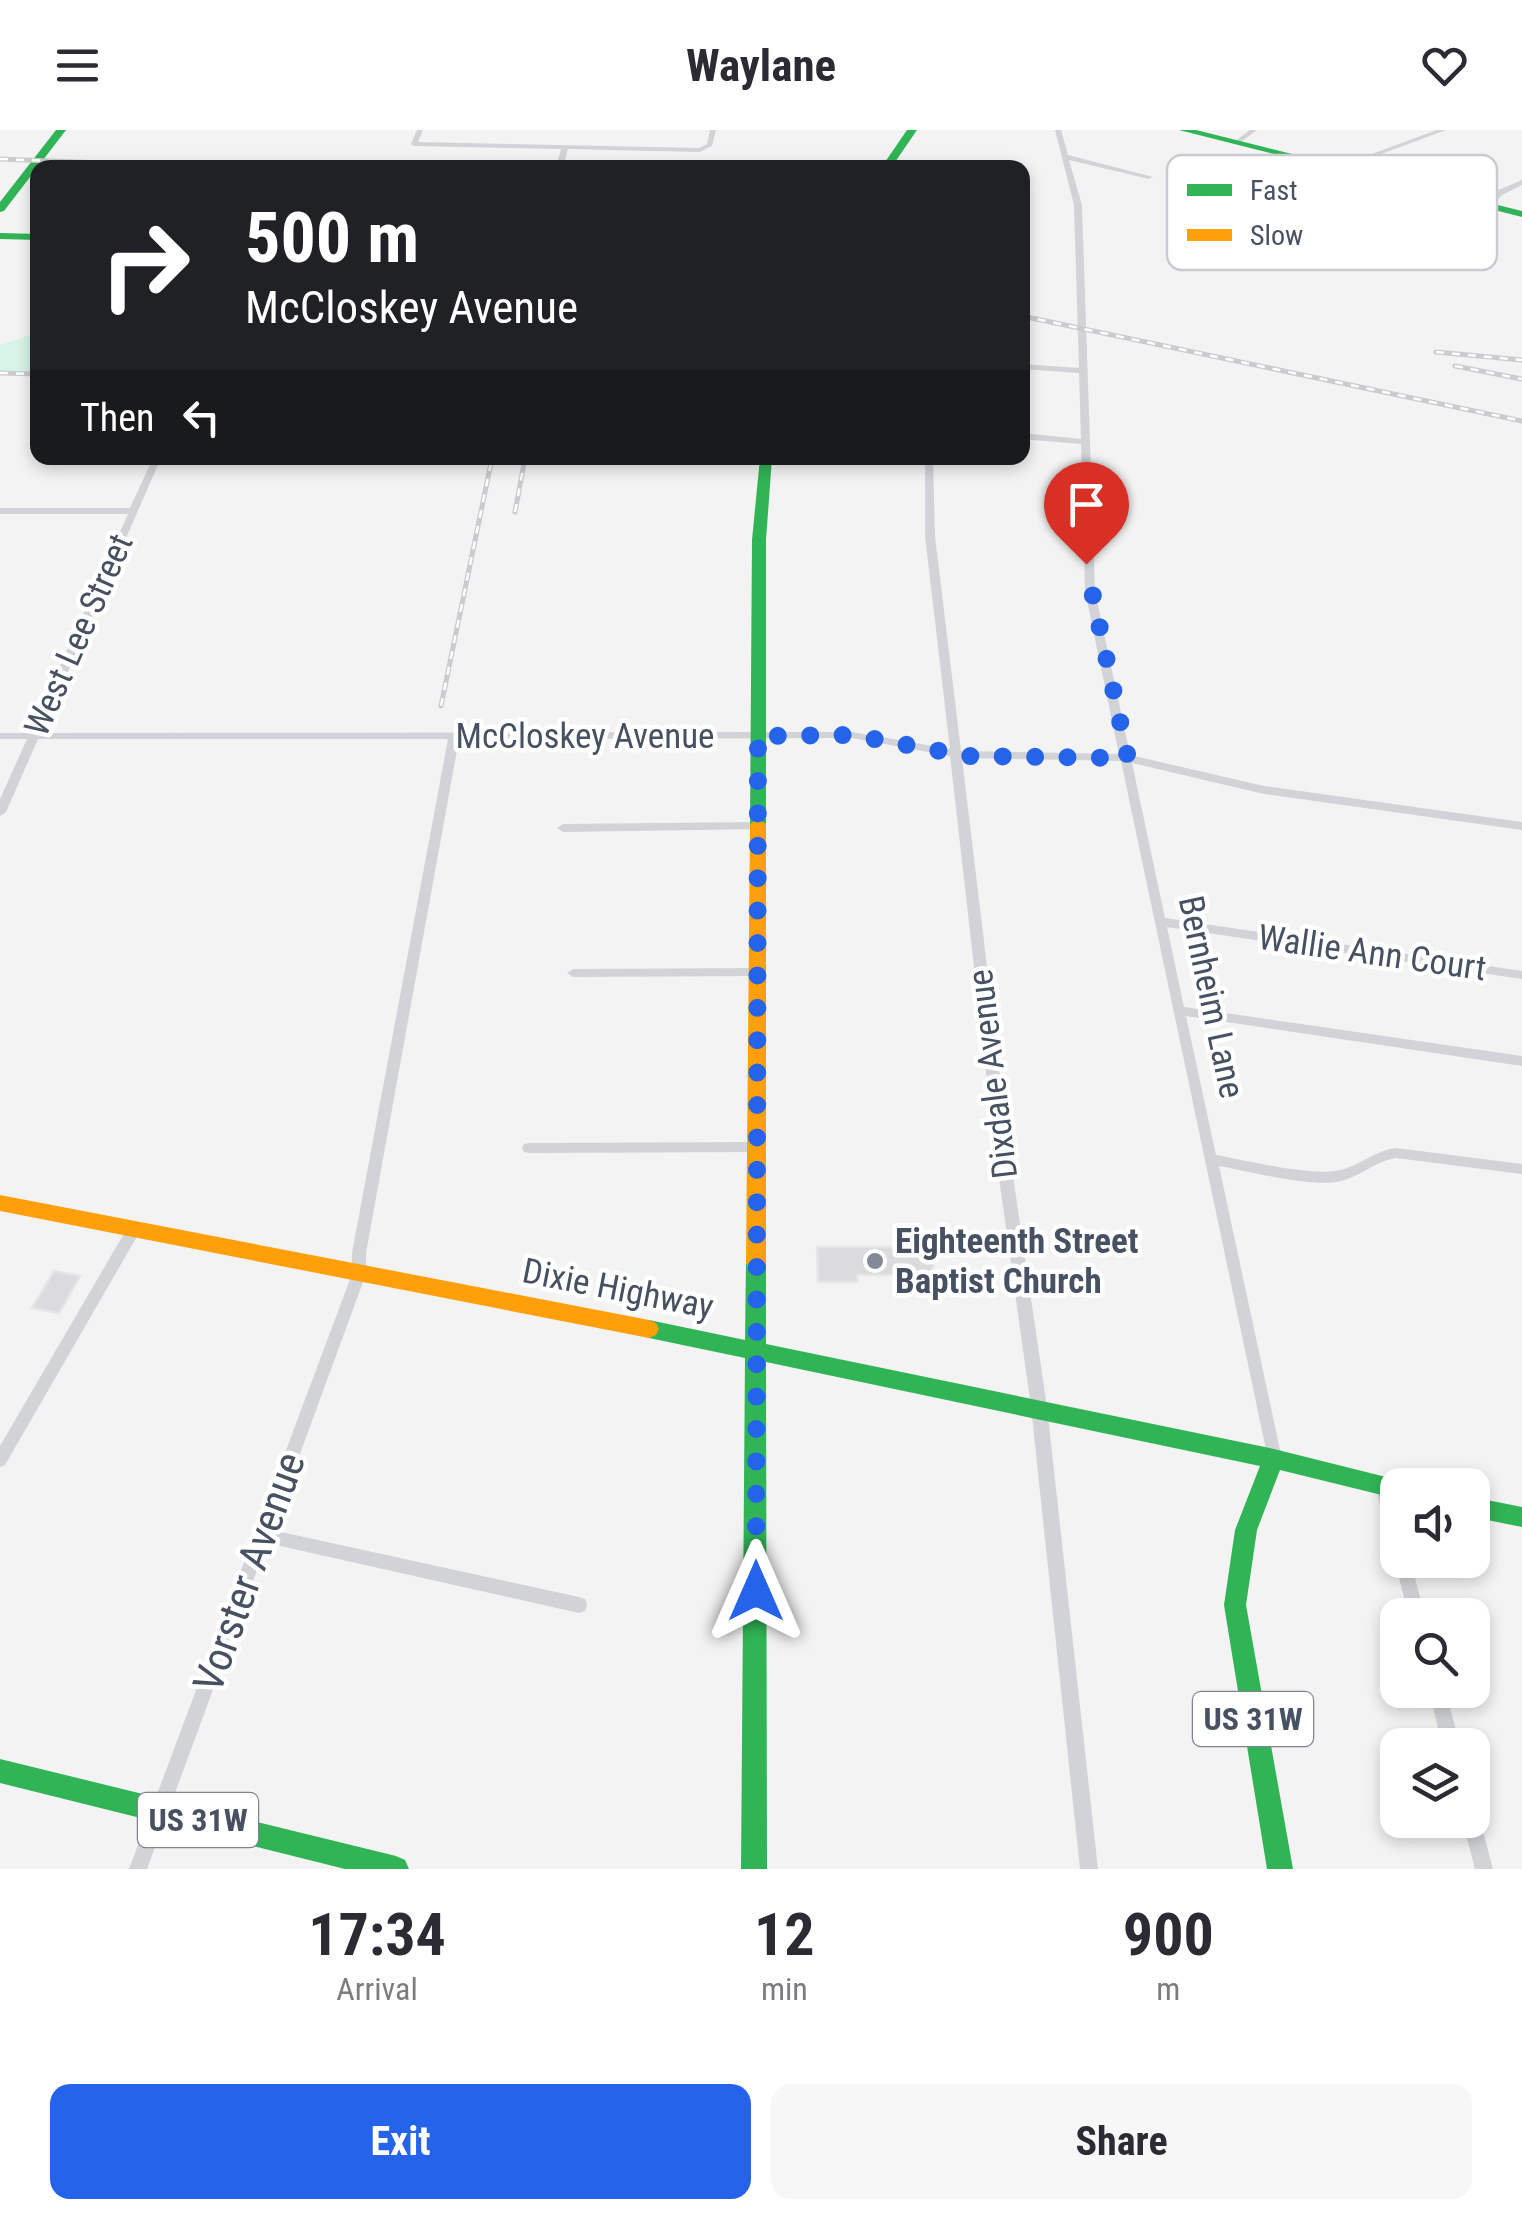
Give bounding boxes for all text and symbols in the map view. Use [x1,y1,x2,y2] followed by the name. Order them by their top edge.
[50,38,105,93] icon: menu
[1417,38,1472,93] icon: heart
[686,39,836,92] text: Waylane
[1167,155,1497,270] legend
[1250,174,1297,207] text: Fast
[245,197,419,279] text: 500 m
[80,200,210,330] icon: right
[1250,219,1303,252] text: Slow
[245,281,578,334] text: McCloskey Avenue
[174,390,229,445] icon: left
[80,396,154,440] text: Then
[1044,462,1129,565] pin
[1059,477,1114,532] icon: arrive
[16,528,142,742] street label: West Lee Street
[456,716,715,757] street label: McCloskey Avenue
[1170,892,1252,1102] street label: Bernheim Lane
[1255,917,1489,989] street label: Wallie Ann Court
[960,967,1026,1181] street label: Dixdale Avenue
[895,1221,1138,1302] place label: Eighteenth Street Baptist Church
[519,1250,717,1328] street label: Dixie Highway
[864,1250,886,1272] marker: Eighteenth Street Baptist Church
[183,1446,315,1698] street label: Vorster Avenue
[1380,1468,1490,1838] map controls
[1380,1468,1490,1578] button: sound
[704,1539,808,1643] position arrow
[1380,1598,1490,1708] button: search
[1193,1692,1313,1746] road number: US 31W
[1380,1728,1490,1838] button: layers
[138,1793,258,1847] road number: US 31W
[308,1899,446,1970] text: 17:34
[754,1899,815,1970] text: 12
[1123,1899,1214,1970] text: 900
[336,1970,418,2008] text: Arrival
[761,1970,808,2008] text: min
[1156,1970,1180,2008] text: m
[50,2084,751,2199] button: Exit
[771,2084,1472,2199] button: Share

